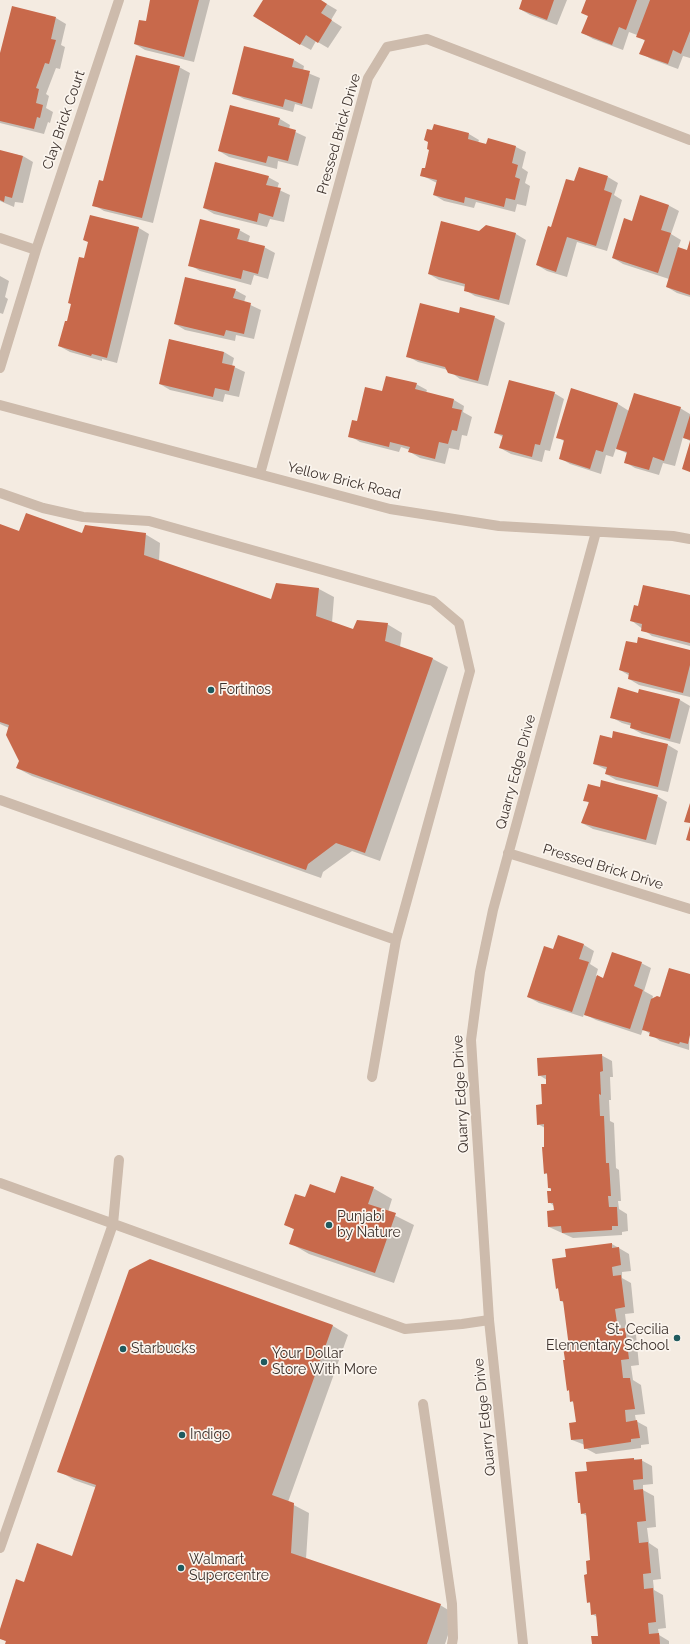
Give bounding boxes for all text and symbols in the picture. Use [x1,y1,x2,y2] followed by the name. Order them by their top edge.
[39,68,89,172] street label: Clay Brick Court
[314,72,364,196] street label: Pressed Brick Drive
[286,459,402,503] street label: Yellow Brick Road
[219,682,271,698] place label: Fortinos
[206,685,216,695] marker: Fortinos
[493,713,539,831] street label: Quarry Edge Drive
[541,841,665,893] street label: Pressed Brick Drive
[450,1034,472,1154] street label: Quarry Edge Drive
[337,1209,401,1242] place label: Punjabi by Nature
[324,1220,334,1230] marker: Punjabi by Nature
[546,1322,669,1354] place label: St. Cecilia Elementary School
[672,1333,682,1343] marker: St. Cecilia Elementary School
[131,1341,195,1357] place label: Starbucks
[118,1344,128,1354] marker: Starbucks
[272,1346,377,1378] place label: Your Dollar Store With More
[259,1357,269,1367] marker: Your Dollar Store With More
[470,1357,500,1477] street label: Quarry Edge Drive
[190,1427,230,1443] place label: Indigo
[177,1430,187,1440] marker: Indigo
[189,1552,269,1584] place label: Walmart Supercentre
[176,1563,186,1573] marker: Walmart Supercentre

